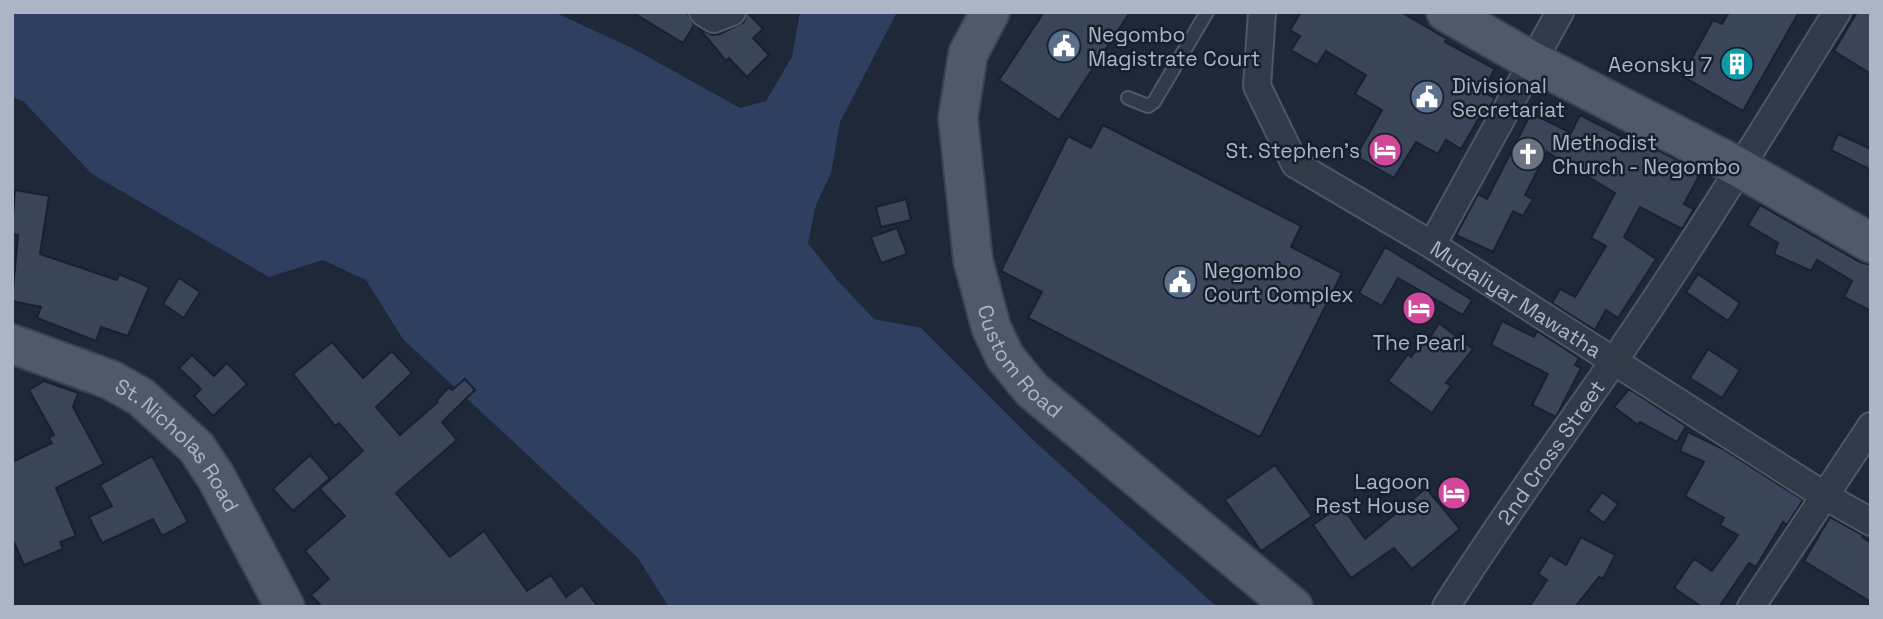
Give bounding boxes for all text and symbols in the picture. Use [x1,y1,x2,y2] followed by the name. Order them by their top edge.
[1088,21,1260,72] place label: Negombo Magistrate Court
[1045,27,1083,65] public building icon: Negombo Magistrate Court
[1718,45,1756,83] building icon: Aeonsky 7
[1608,51,1712,78] place label: Aeonsky 7
[1452,72,1565,123] place label: Divisional Secretariat
[1408,78,1446,116] public building icon: Divisional Secretariat
[1552,129,1741,180] place label: Methodist Church - Negombo
[1366,131,1404,169] hotel icon: St. Stephen's
[1509,135,1547,173] church icon: Methodist Church - Negombo
[1226,137,1360,164] place label: St. Stephen's
[1426,234,1607,363] street label: Mudaliyar Mawatha
[1204,257,1354,308] place label: Negombo Court Complex
[1161,263,1199,301] public building icon: Negombo Court Complex
[1400,289,1438,327] hotel icon: The Pearl
[972,302,1068,423] street label: Custom Road
[1373,329,1465,356] place label: The Pearl
[110,372,245,516] street label: St. Nicholas Road
[1491,374,1610,529] street label: 2nd Cross Street
[1315,468,1430,519] place label: Lagoon Rest House
[1435,474,1473,512] hotel icon: Lagoon Rest House

